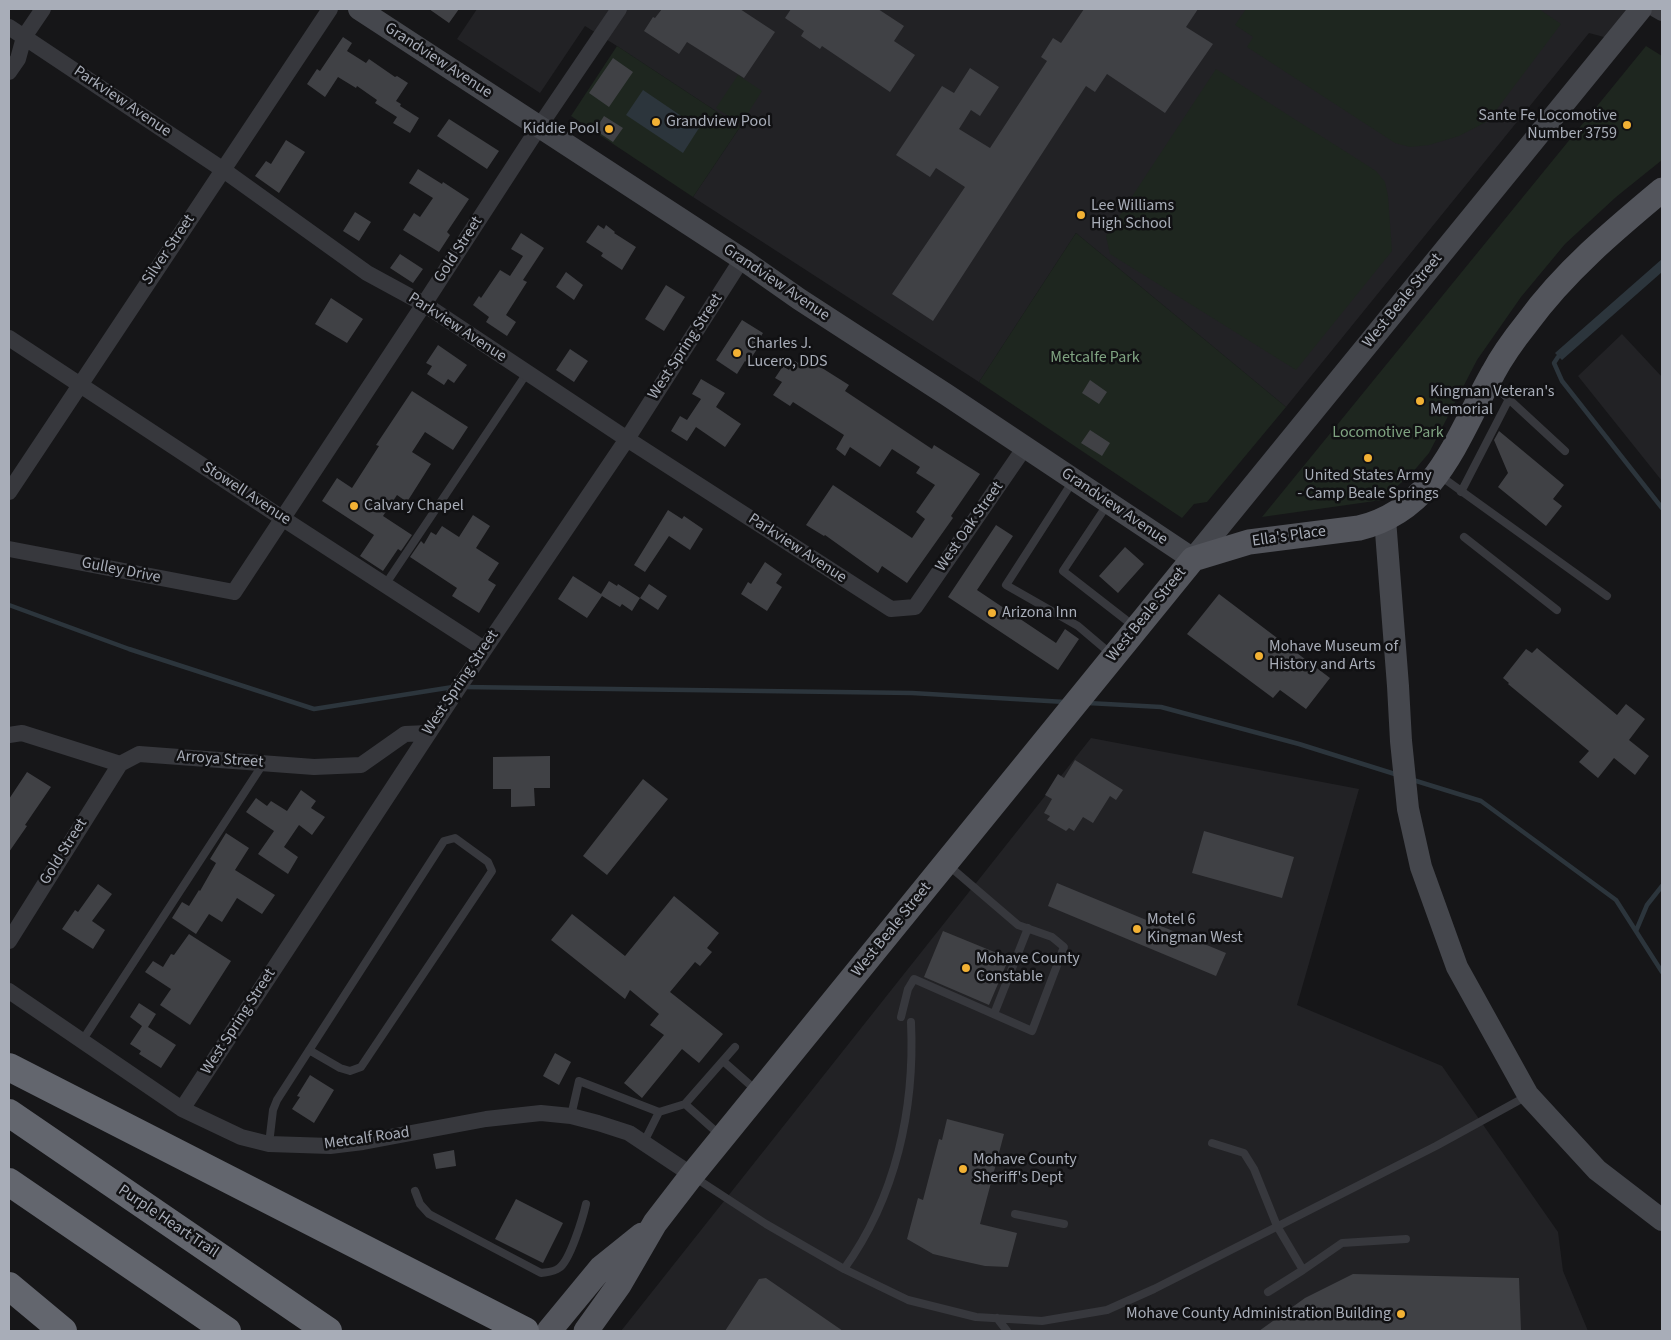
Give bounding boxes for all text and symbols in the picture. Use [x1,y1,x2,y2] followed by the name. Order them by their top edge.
[381,19,495,103] street label: Grandview Avenue
[70,62,174,142] street label: Parkview Avenue
[1478,106,1617,144] place label: Sante Fe Locomotive Number 3759
[666,112,771,132] place label: Grandview Pool
[650,116,662,128] marker: Grandview Pool
[523,119,599,139] place label: Kiddie Pool
[1621,119,1633,131] marker: Sante Fe Locomotive Number 3759
[603,123,615,135] marker: Kiddie Pool
[1091,196,1174,234] place label: Lee Williams High School
[1075,209,1087,221] marker: Lee Williams High School
[138,211,200,289] street label: Silver Street
[431,213,487,287] street label: Gold Street
[719,240,833,326] street label: Grandview Avenue
[1359,250,1447,352] street label: West Beale Street
[404,289,510,367] street label: Parkview Avenue
[645,290,727,404] street label: West Spring Street
[747,334,828,372] place label: Charles J. Lucero, DDS
[731,347,743,359] marker: Charles J. Lucero, DDS
[1050,348,1140,368] park label: Metcalfe Park
[1430,382,1555,420] place label: Kingman Veteran's Memorial
[1414,395,1426,407] marker: Kingman Veteran's Memorial
[1332,423,1444,443] park label: Locomotive Park
[1362,452,1374,464] marker: United States Army - Camp Beale Springs
[198,458,294,530] street label: Stowell Avenue
[1057,464,1171,550] street label: Grandview Avenue
[1297,466,1439,504] place label: United States Army - Camp Beale Springs
[932,478,1008,576] street label: West Oak Street
[364,496,464,516] place label: Calvary Chapel
[348,500,360,512] marker: Calvary Chapel
[744,510,850,588] street label: Parkview Avenue
[1251,522,1327,552] street label: Ella's Place
[80,554,162,588] street label: Gulley Drive
[1103,564,1191,666] street label: West Beale Street
[1002,603,1077,623] place label: Arizona Inn
[986,607,998,619] marker: Arizona Inn
[419,627,503,739] street label: West Spring Street
[1269,637,1398,675] place label: Mohave Museum of History and Arts
[1253,650,1265,662] marker: Mohave Museum of History and Arts
[176,747,264,773] street label: Arroya Street
[36,815,92,889] street label: Gold Street
[848,879,936,981] street label: West Beale Street
[1147,910,1243,948] place label: Motel 6 Kingman West
[1131,923,1143,935] marker: Motel 6 Kingman West
[976,949,1080,987] place label: Mohave County Constable
[960,962,972,974] marker: Mohave County Constable
[198,965,280,1079] street label: West Spring Street
[323,1124,411,1154] street label: Metcalf Road
[973,1150,1077,1188] place label: Mohave County Sheriff's Dept
[957,1163,969,1175] marker: Mohave County Sheriff's Dept
[114,1181,222,1263] street label: Purple Heart Trail
[1126,1304,1391,1324] place label: Mohave County Administration Building
[1395,1308,1407,1320] marker: Mohave County Administration Building

